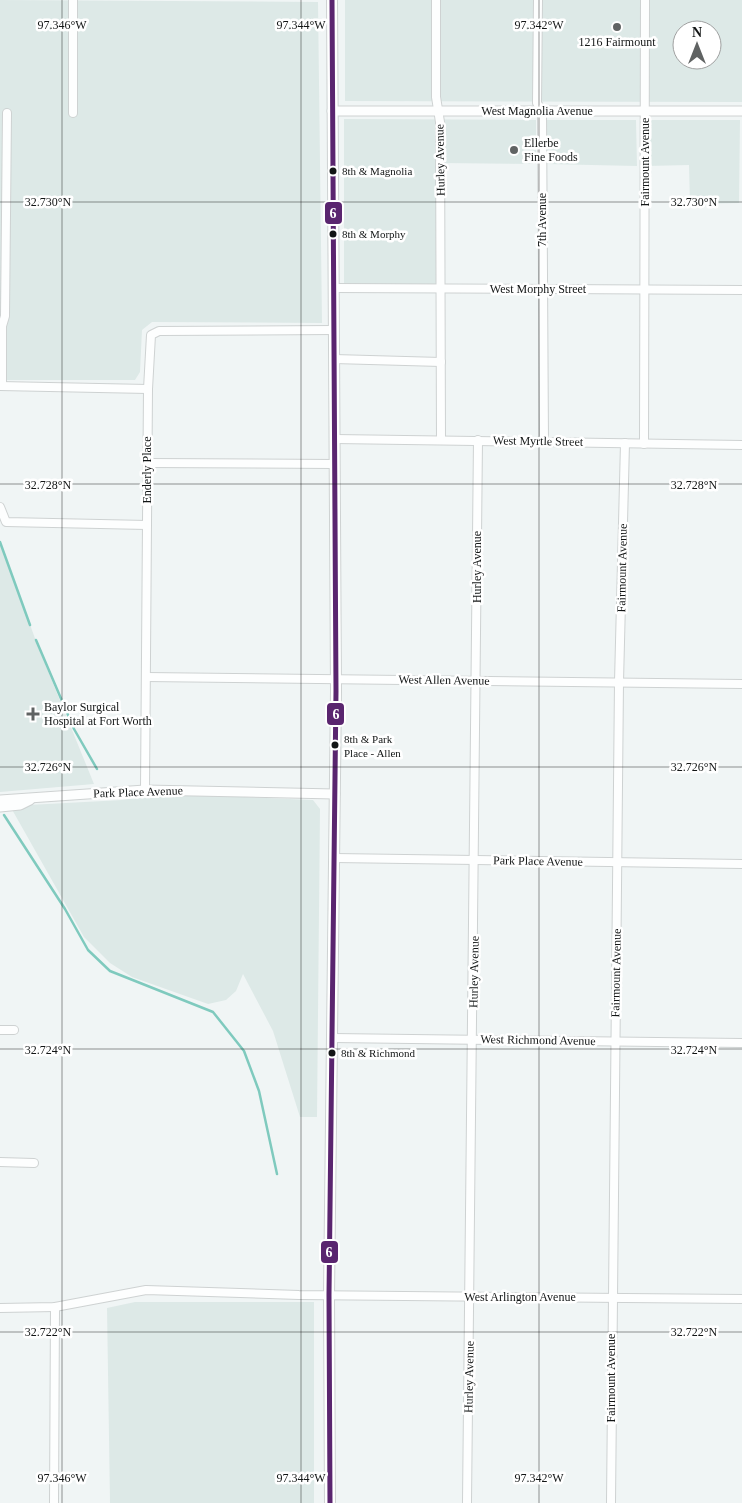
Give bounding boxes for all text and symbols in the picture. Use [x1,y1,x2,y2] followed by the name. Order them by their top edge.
[37,18,87,32] text: 97.346°W
[276,18,326,32] text: 97.344°W
[514,18,564,32] text: 97.342°W
[672,20,722,70] north arrow
[611,21,623,33] marker: 1216 Fairmount
[692,25,702,40] text: N
[579,35,656,49] place label: 1216 Fairmount
[481,104,593,118] street label: West Magnolia Avenue
[638,118,652,206] street label: Fairmount Avenue
[432,124,448,196] street label: Hurley Avenue
[524,136,578,164] place label: Ellerbe Fine Foods
[508,144,520,156] marker: Ellerbe Fine Foods
[342,165,412,177] place label: 8th & Magnolia
[328,166,338,176] marker: 8th & Magnolia
[535,193,549,247] street label: 7th Avenue
[25,195,72,209] text: 32.730°N
[671,195,718,209] text: 32.730°N
[324,201,343,225] line badge: 6
[330,206,337,221] text: 6
[342,228,406,240] place label: 8th & Morphy
[328,229,338,239] marker: 8th & Morphy
[490,282,587,296] street label: West Morphy Street
[493,433,584,449] street label: West Myrtle Street
[140,437,154,503] street label: Enderly Place
[25,478,72,492] text: 32.728°N
[671,478,718,492] text: 32.728°N
[614,524,630,612] street label: Fairmount Avenue
[470,531,484,603] street label: Hurley Avenue
[398,672,490,688] street label: West Allen Avenue
[44,700,152,728] place label: Baylor Surgical Hospital at Fort Worth
[326,702,345,726] line badge: 6
[26,707,40,721] marker: Baylor Surgical Hospital at Fort Worth
[333,707,340,722] text: 6
[344,733,401,759] place label: 8th & Park Place - Allen
[330,740,340,750] marker: 8th & Park Place - Allen
[25,760,72,774] text: 32.726°N
[671,760,718,774] text: 32.726°N
[93,783,183,801] street label: Park Place Avenue
[493,853,583,869] street label: Park Place Avenue
[608,929,624,1017] street label: Fairmount Avenue
[466,936,482,1008] street label: Hurley Avenue
[480,1032,596,1048] street label: West Richmond Avenue
[25,1043,72,1057] text: 32.724°N
[671,1043,718,1057] text: 32.724°N
[341,1047,415,1059] place label: 8th & Richmond
[327,1048,337,1058] marker: 8th & Richmond
[320,1240,339,1264] line badge: 6
[326,1245,333,1260] text: 6
[464,1290,576,1304] street label: West Arlington Avenue
[25,1325,72,1339] text: 32.722°N
[671,1325,718,1339] text: 32.722°N
[604,1334,618,1422] street label: Fairmount Avenue
[461,1341,477,1413] street label: Hurley Avenue
[37,1471,87,1485] text: 97.346°W
[276,1471,326,1485] text: 97.344°W
[514,1471,564,1485] text: 97.342°W

